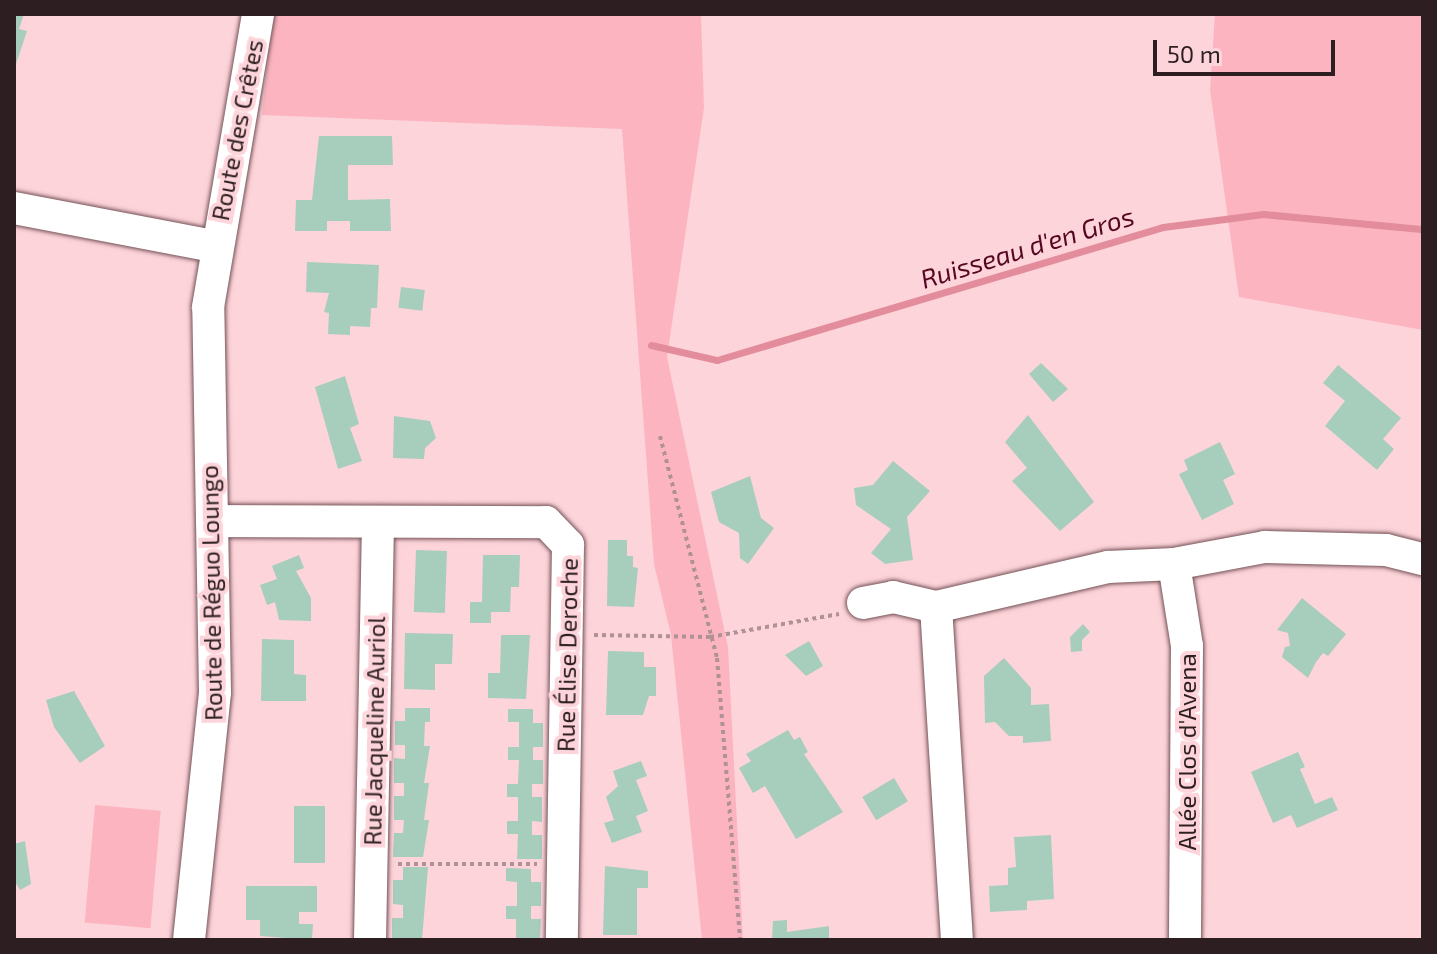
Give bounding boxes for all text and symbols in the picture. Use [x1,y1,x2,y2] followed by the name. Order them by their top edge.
[1157,24,1339,74] scale bar
[205,37,269,223] street label: Route des Crêtes
[1167,39,1221,68] text: 50 m
[916,200,1138,294] water label: Ruisseau d'en Gros
[194,465,228,721] street label: Route de Réguo Loungo
[551,558,583,752] street label: Rue Élise Deroche
[358,616,390,846] street label: Rue Jacqueline Auriol
[1173,653,1201,851] street label: Allée Clos d'Avena

